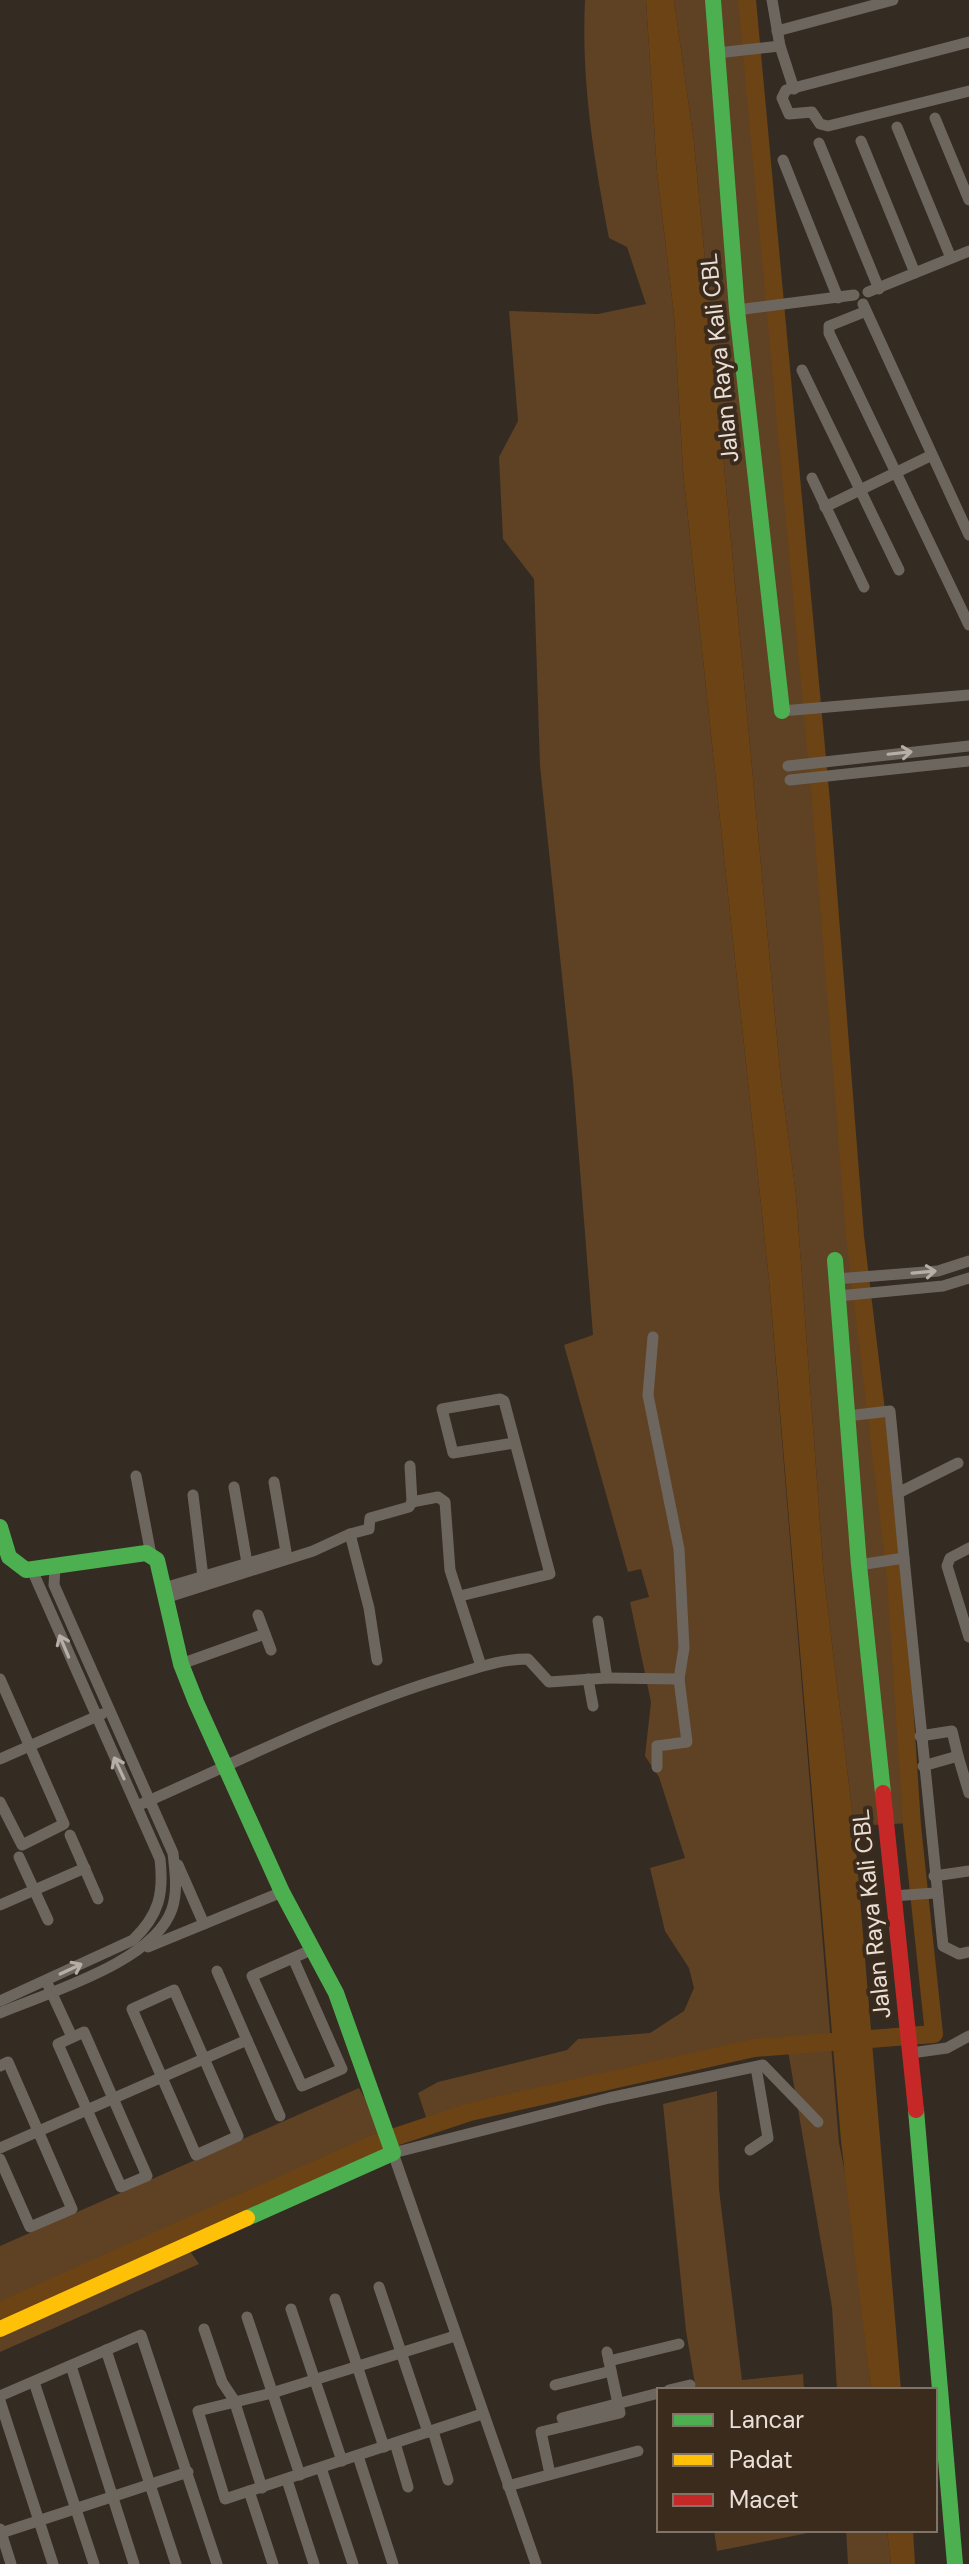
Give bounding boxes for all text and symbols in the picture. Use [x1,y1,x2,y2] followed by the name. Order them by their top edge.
[693,252,745,464] street label: Jalan Raya Kali CBL
[886,745,912,760] one-way arrow
[910,1264,937,1279] one-way arrow
[56,1634,71,1659] one-way arrow
[111,1756,126,1780] one-way arrow
[845,1808,897,2020] street label: Jalan Raya Kali CBL
[59,1961,83,1976] one-way arrow
[657,2388,937,2532] legend
[729,2404,804,2435] text: Lancar
[729,2444,793,2475] text: Padat
[729,2484,799,2515] text: Macet

